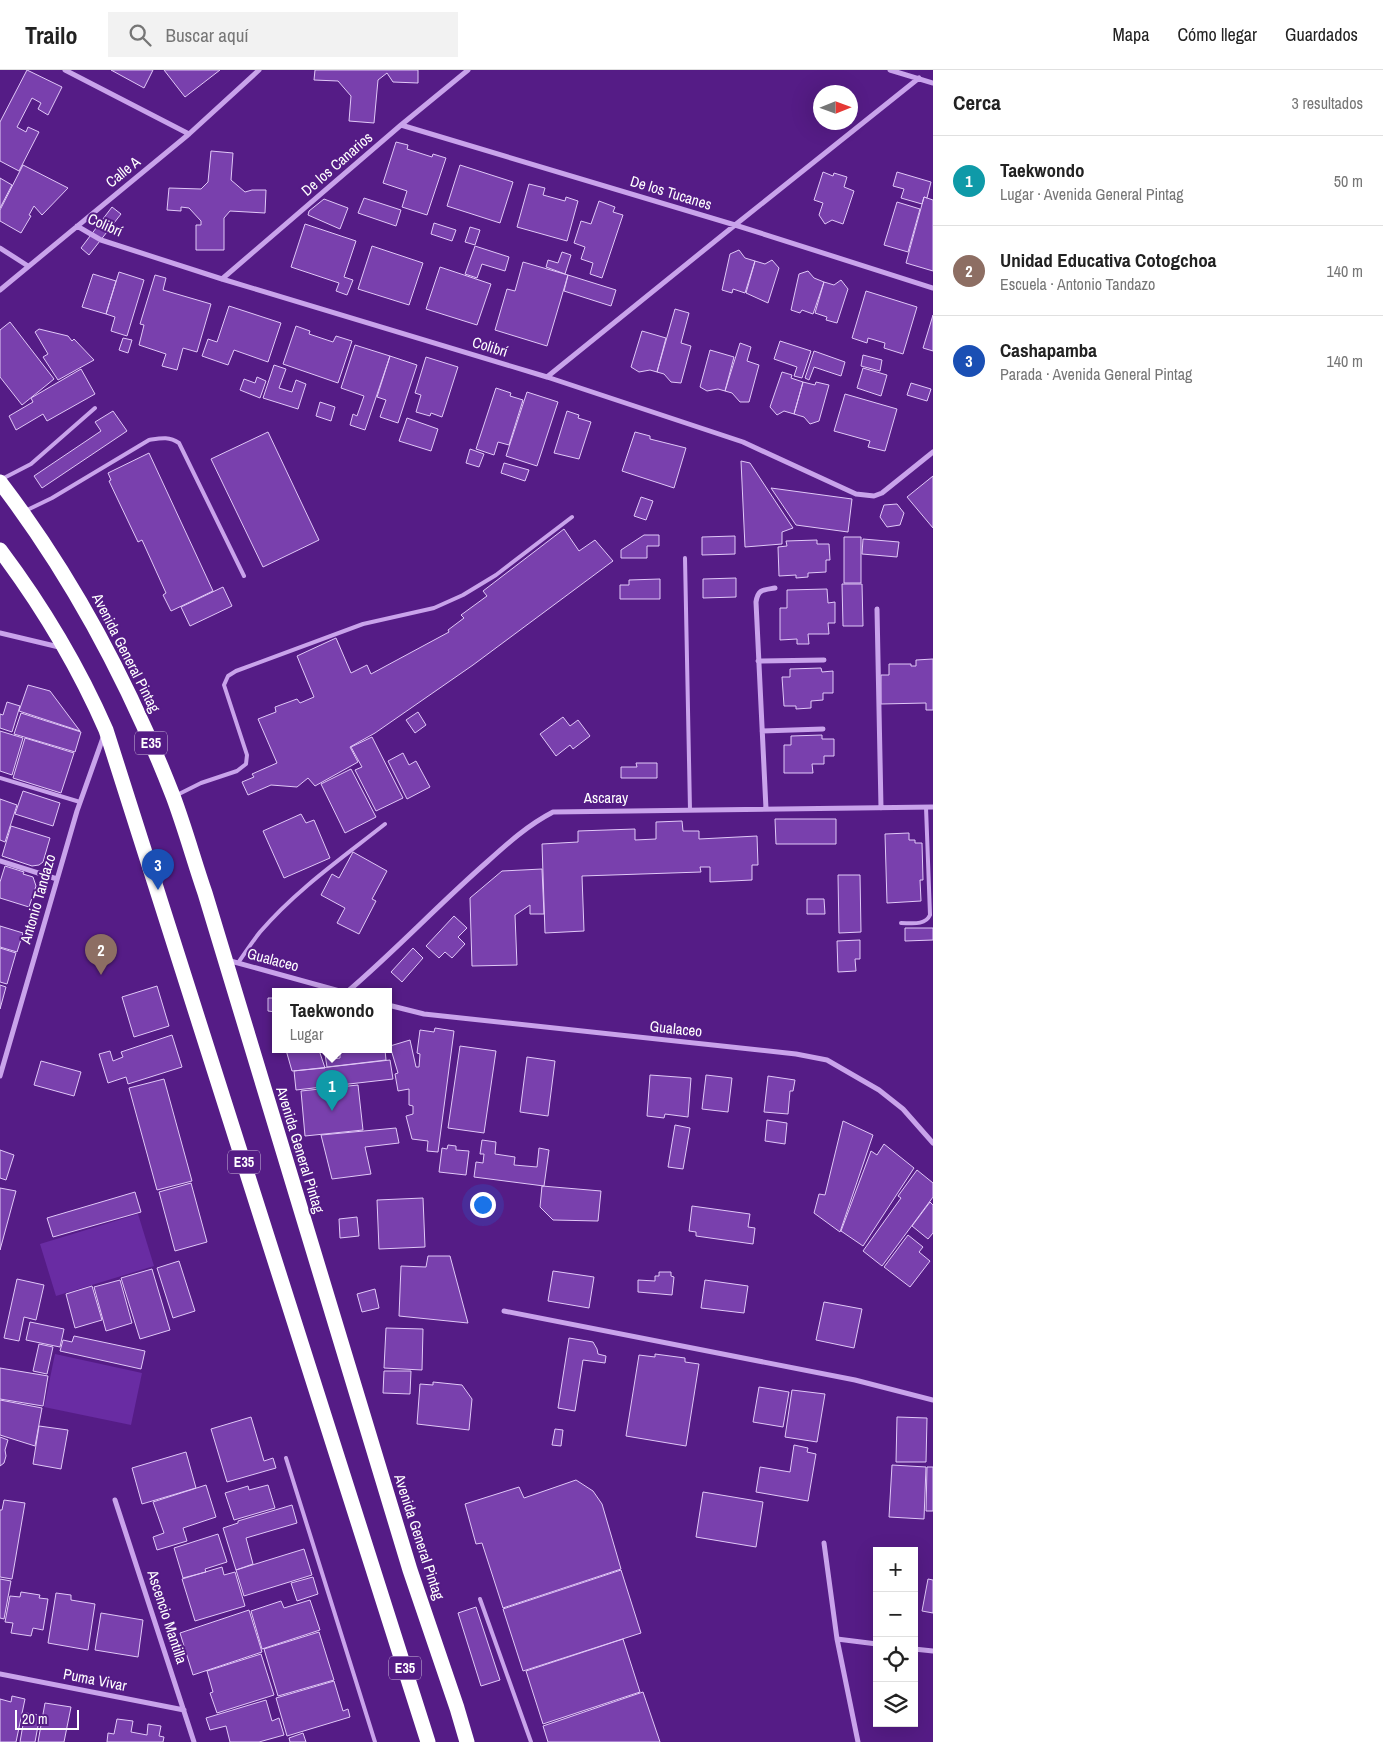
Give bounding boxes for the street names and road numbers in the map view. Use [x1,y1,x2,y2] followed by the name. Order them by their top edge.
[297,127,377,200] street label: De los Canarios
[101,151,145,192] street label: Calle A
[628,170,714,215] street label: De los Tucanes
[84,208,127,242] street label: Colibrí
[470,331,511,362] street label: Colibrí
[87,589,166,716] street label: Avenida General Pintag
[135,731,167,754] road number: E35
[583,787,629,808] street label: Ascaray
[14,851,60,947] street label: Antonio Tandazo
[245,943,301,977] street label: Gualaceo
[649,1015,703,1042] street label: Gualaceo
[271,1083,330,1216] street label: Avenida General Pintag
[228,1150,260,1174] road number: E35
[389,1470,450,1603] street label: Avenida General Pintag
[142,1566,193,1666] street label: Ascencio Mantilla
[389,1656,421,1680] road number: E35
[62,1663,129,1696] street label: Puma Vivar

